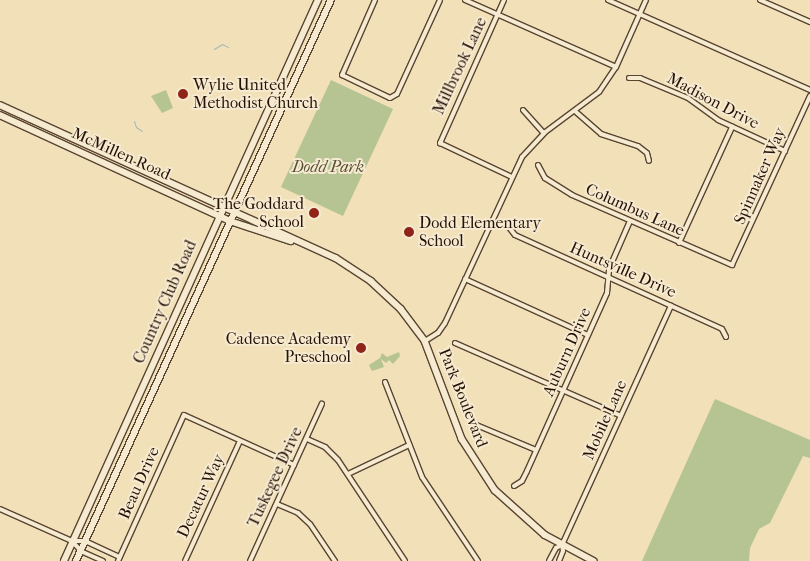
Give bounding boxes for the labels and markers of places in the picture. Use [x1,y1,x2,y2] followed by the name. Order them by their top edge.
[193,75,318,113] place label: Wylie United Methodist Church
[177,88,189,100] marker: Wylie United Methodist Church
[213,194,304,232] place label: The Goddard School
[308,207,320,219] marker: The Goddard School
[419,213,541,251] place label: Dodd Elementary School
[403,226,415,238] marker: Dodd Elementary School
[226,329,351,367] place label: Cadence Academy Preschool
[355,342,367,354] marker: Cadence Academy Preschool

